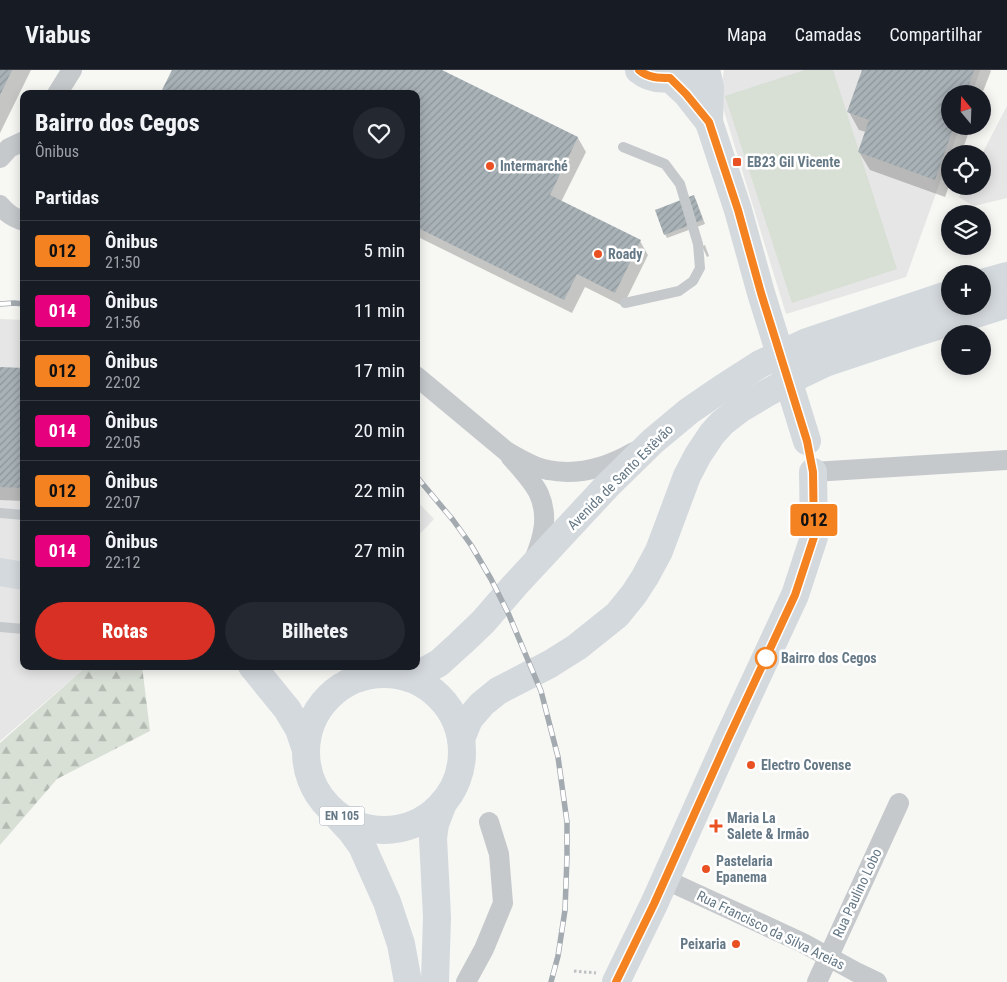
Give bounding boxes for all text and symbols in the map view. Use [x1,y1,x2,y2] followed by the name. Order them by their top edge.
[25,21,91,49] text: Viabus
[727,24,767,45] text: Mapa
[795,24,861,45] text: Camadas
[889,24,982,45] text: Compartilhar
[941,85,991,135] north arrow
[941,85,991,375] map controls
[353,107,405,159] button: heart
[35,109,200,137] text: Bairro dos Cegos
[35,142,79,161] text: Ônibus
[941,145,991,195] button: locate
[747,154,841,170] place label: EB23 Gil Vicente
[731,156,743,168] marker: EB23 Gil Vicente
[500,158,568,174] place label: Intermarché
[484,160,496,172] marker: Intermarché
[35,186,99,209] text: Partidas
[941,205,991,255] button: layers
[105,230,158,253] text: Ônibus
[363,239,405,262] text: 5 min
[49,240,76,261] text: 012
[608,246,643,262] place label: Roady
[592,248,604,260] marker: Roady
[105,253,140,272] text: 21:50
[941,265,991,315] button: +
[105,290,158,313] text: Ônibus
[354,299,405,322] text: 11 min
[49,300,76,321] text: 014
[105,313,140,332] text: 21:56
[941,325,991,375] button: −
[105,350,158,373] text: Ônibus
[354,359,405,382] text: 17 min
[49,360,76,381] text: 012
[105,373,140,392] text: 22:02
[105,410,158,433] text: Ônibus
[354,419,405,442] text: 20 min
[49,420,76,441] text: 014
[564,421,676,533] street label: Avenida de Santo Estêvão
[105,433,140,452] text: 22:05
[105,470,158,493] text: Ônibus
[354,479,405,502] text: 22 min
[49,480,76,501] text: 012
[105,493,140,512] text: 22:07
[785,504,843,536] line badge: 012
[800,509,828,530] text: 012
[105,530,158,553] text: Ônibus
[354,539,405,562] text: 27 min
[49,540,76,561] text: 014
[105,553,140,572] text: 22:12
[35,602,215,660] button: Rotas
[225,602,405,660] button: Bilhetes
[755,647,777,669] marker: Bairro dos Cegos
[781,650,877,666] place label: Bairro dos Cegos
[761,757,851,773] place label: Electro Covense
[745,759,757,771] marker: Electro Covense
[320,806,364,826] road number: EN 105
[727,810,809,842] place label: Maria La Salete & Irmão
[709,819,723,833] marker: Maria La Salete & Irmão
[829,846,885,940] street label: Rua Paulino Lobo
[716,853,773,885] place label: Pastelaria Epanema
[700,863,712,875] marker: Pastelaria Epanema
[695,887,847,973] street label: Rua Francisco da Silva Areias
[680,936,726,952] place label: Peixaria
[730,938,742,950] marker: Peixaria

